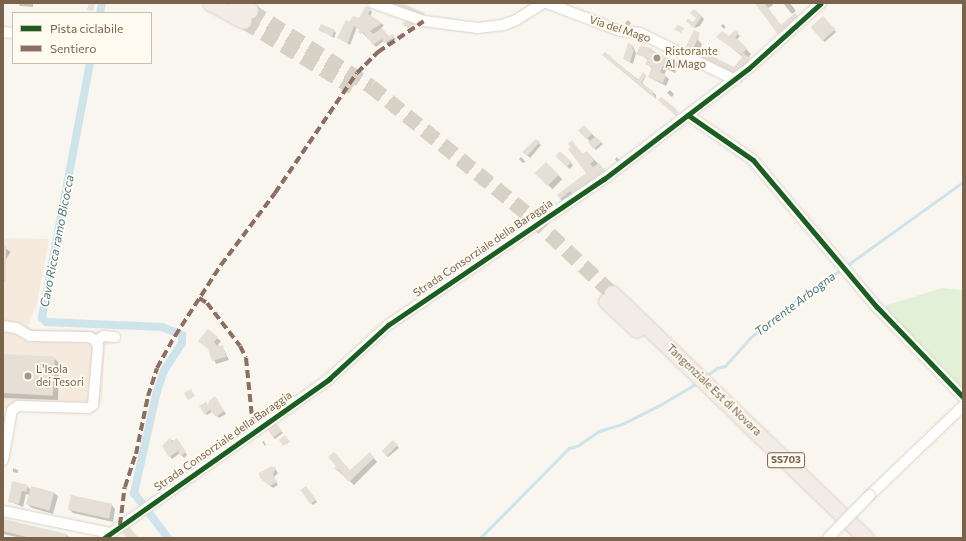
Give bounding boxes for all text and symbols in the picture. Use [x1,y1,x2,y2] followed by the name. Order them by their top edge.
[12,12,152,64] legend
[588,13,652,45] street label: Via del Mago
[50,21,123,35] text: Pista ciclabile
[50,41,96,55] text: Sentiero
[665,45,718,71] place label: Ristorante Al Mago
[652,53,662,63] marker: Ristorante Al Mago
[37,174,77,308] water label: Cavo Ricca ramo Bicocca
[411,196,555,300] street label: Strada Consorziale della Baraggia
[752,269,838,339] water label: Torrente Arbogna
[664,341,764,439] street label: Tangenziale Est di Novara
[36,363,84,389] place label: L'Isola dei Tesori
[23,371,33,381] marker: L'Isola dei Tesori
[152,388,294,494] street label: Strada Consorziale della Baraggia
[767,452,805,468] road number: SS703

